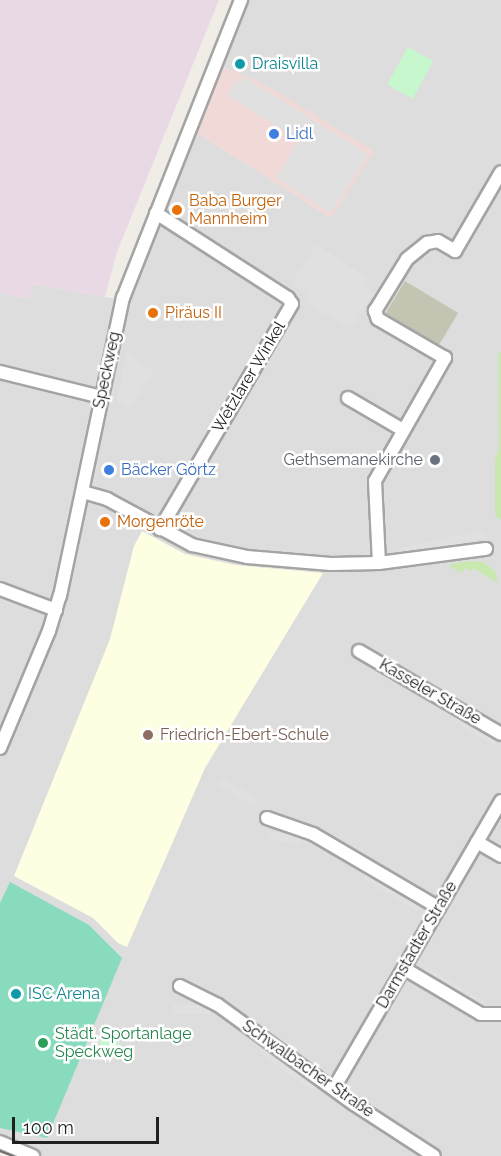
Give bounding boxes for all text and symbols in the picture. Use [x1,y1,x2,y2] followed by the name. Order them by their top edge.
[252,54,318,74] place label: Draisvilla
[233,57,247,71] marker: Draisvilla
[286,124,313,144] place label: Lidl
[267,127,281,141] marker: Lidl
[189,191,281,229] place label: Baba Burger Mannheim
[170,203,184,217] marker: Baba Burger Mannheim
[165,303,222,323] place label: Piräus II
[146,306,160,320] marker: Piräus II
[208,318,290,436] street label: Wetzlarer Winkel
[89,330,125,410] street label: Speckweg
[283,450,423,470] place label: Gethsemanekirche
[428,453,442,467] marker: Gethsemanekirche
[121,460,216,480] place label: Bäcker Görtz
[102,463,116,477] marker: Bäcker Görtz
[117,512,204,532] place label: Morgenröte
[98,515,112,529] marker: Morgenröte
[376,655,484,729] street label: Kasseler Straße
[160,725,329,745] place label: Friedrich-Ebert-Schule
[141,728,155,742] marker: Friedrich-Ebert-Schule
[373,878,461,1012] street label: Darmstadter Straße
[28,984,100,1004] place label: ISC Arena
[9,987,23,1001] marker: ISC Arena
[238,1016,378,1122] street label: Schwalbacher Straße
[55,1024,192,1062] place label: Städt. Sportanlage Speckweg
[36,1036,50,1050] marker: Städt. Sportanlage Speckweg
[15,1105,162,1143] scale bar
[23,1117,74,1138] text: 100 m

